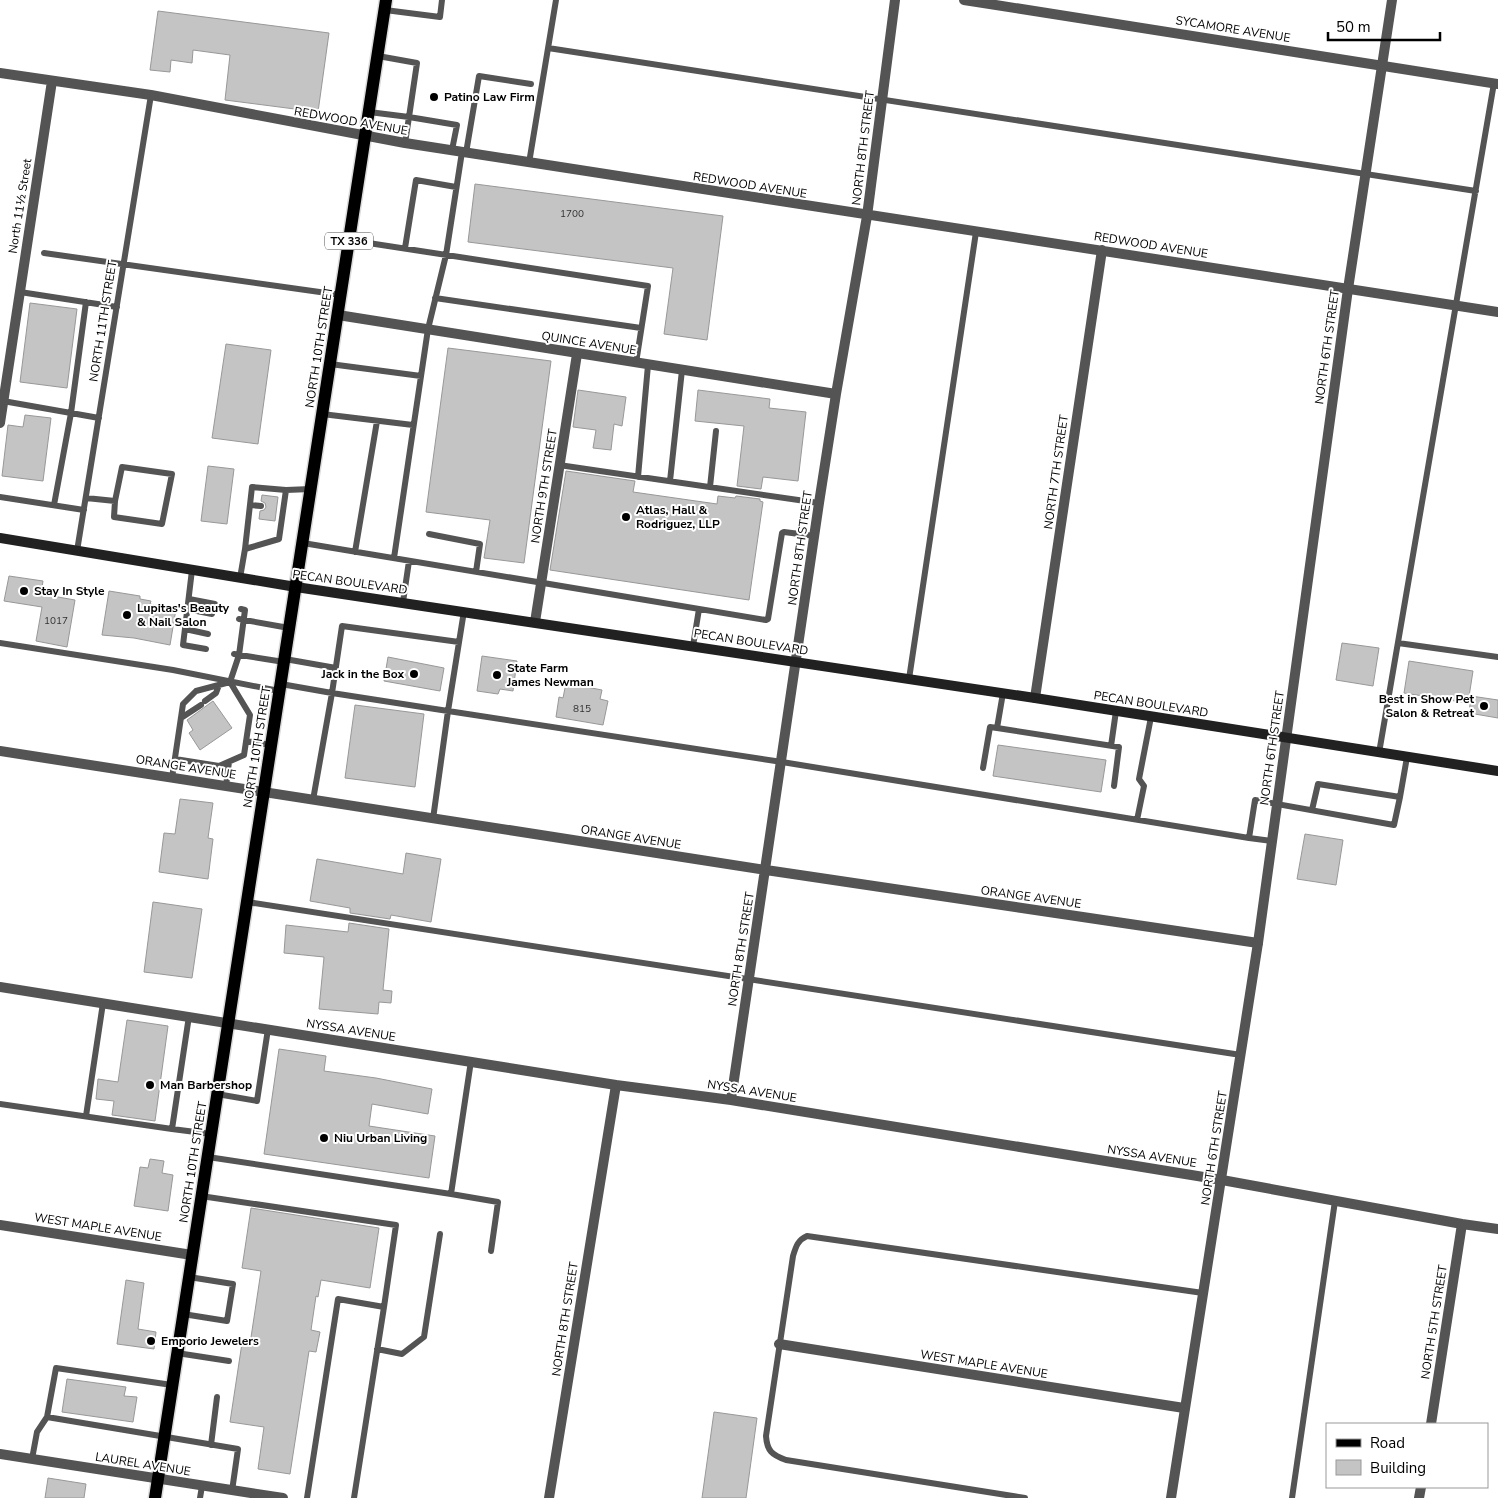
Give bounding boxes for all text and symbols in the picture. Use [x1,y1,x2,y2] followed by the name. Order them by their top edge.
[1328,10,1440,42] scale bar
[1174,12,1292,46] street label: SYCAMORE AVENUE
[1336,17,1371,37] text: 50 m
[444,89,535,105] place label: Patino Law Firm
[848,89,878,206] street label: NORTH 8TH STREET
[428,91,440,103] marker: Patino Law Firm
[293,103,409,139] street label: REDWOOD AVENUE
[5,157,36,255] street label: North 11½ Street
[692,168,808,202] street label: REDWOOD AVENUE
[560,207,584,221] house number: 1700
[1093,228,1209,262] street label: REDWOOD AVENUE
[325,232,373,250] road number: TX 336
[86,258,121,383] street label: NORTH 11TH STREET
[302,284,337,409] street label: NORTH 10TH STREET
[1311,288,1343,405] street label: NORTH 6TH STREET
[540,328,638,358] street label: QUINCE AVENUE
[1040,413,1072,530] street label: NORTH 7TH STREET
[527,427,561,544] street label: NORTH 9TH STREET
[784,489,816,606] street label: NORTH 8TH STREET
[636,502,720,532] place label: Atlas, Hall & Rodriguez, LLP
[620,511,632,523] marker: Atlas, Hall & Rodriguez, LLP
[291,566,409,598] street label: PECAN BOULEVARD
[34,583,105,599] place label: Stay In Style
[18,585,30,597] marker: Stay In Style
[137,600,230,630] place label: Lupitas's Beauty & Nail Salon
[121,609,133,621] marker: Lupitas's Beauty & Nail Salon
[44,614,68,628] house number: 1017
[693,625,810,659] street label: PECAN BOULEVARD
[506,660,594,690] place label: State Farm James Newman
[321,666,404,682] place label: Jack in the Box
[408,668,420,680] marker: Jack in the Box
[491,669,503,681] marker: State Farm James Newman
[240,684,275,809] street label: NORTH 10TH STREET
[1093,687,1210,721] street label: PECAN BOULEVARD
[1256,689,1288,806] street label: NORTH 6TH STREET
[1379,691,1474,721] place label: Best in Show Pet Salon & Retreat
[1478,700,1490,712] marker: Best in Show Pet Salon & Retreat
[573,702,591,716] house number: 815
[135,751,237,783] street label: ORANGE AVENUE
[580,821,682,853] street label: ORANGE AVENUE
[980,882,1082,912] street label: ORANGE AVENUE
[724,890,758,1007] street label: NORTH 8TH STREET
[305,1015,397,1045] street label: NYSSA AVENUE
[706,1076,798,1106] street label: NYSSA AVENUE
[160,1077,252,1093] place label: Man Barbershop
[144,1079,156,1091] marker: Man Barbershop
[1197,1089,1231,1206] street label: NORTH 6TH STREET
[176,1099,211,1224] street label: NORTH 10TH STREET
[334,1130,427,1146] place label: Niu Urban Living
[318,1132,330,1144] marker: Niu Urban Living
[1106,1141,1198,1171] street label: NYSSA AVENUE
[33,1209,163,1245] street label: WEST MAPLE AVENUE
[548,1260,582,1377] street label: NORTH 8TH STREET
[1417,1263,1451,1380] street label: NORTH 5TH STREET
[161,1333,259,1349] place label: Emporio Jewelers
[145,1335,157,1347] marker: Emporio Jewelers
[919,1346,1049,1382] street label: WEST MAPLE AVENUE
[1326,1423,1488,1488] legend
[1370,1433,1405,1453] text: Road
[94,1449,192,1479] street label: LAUREL AVENUE
[1370,1458,1426,1478] text: Building

